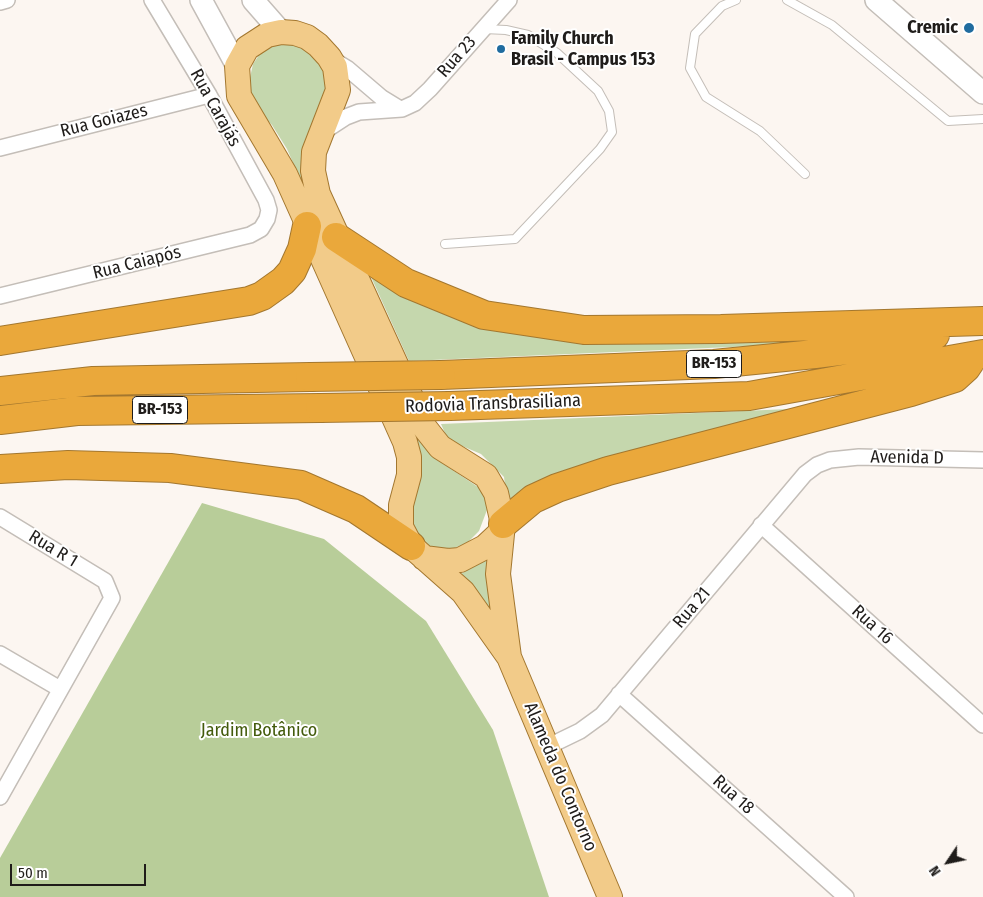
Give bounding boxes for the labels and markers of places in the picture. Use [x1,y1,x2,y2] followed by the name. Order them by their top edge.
[907,17,958,39] place label: Cremic
[962,21,976,35] marker: Cremic
[511,28,655,70] place label: Family Church Brasil - Campus 153
[495,43,507,55] marker: Family Church Brasil - Campus 153

